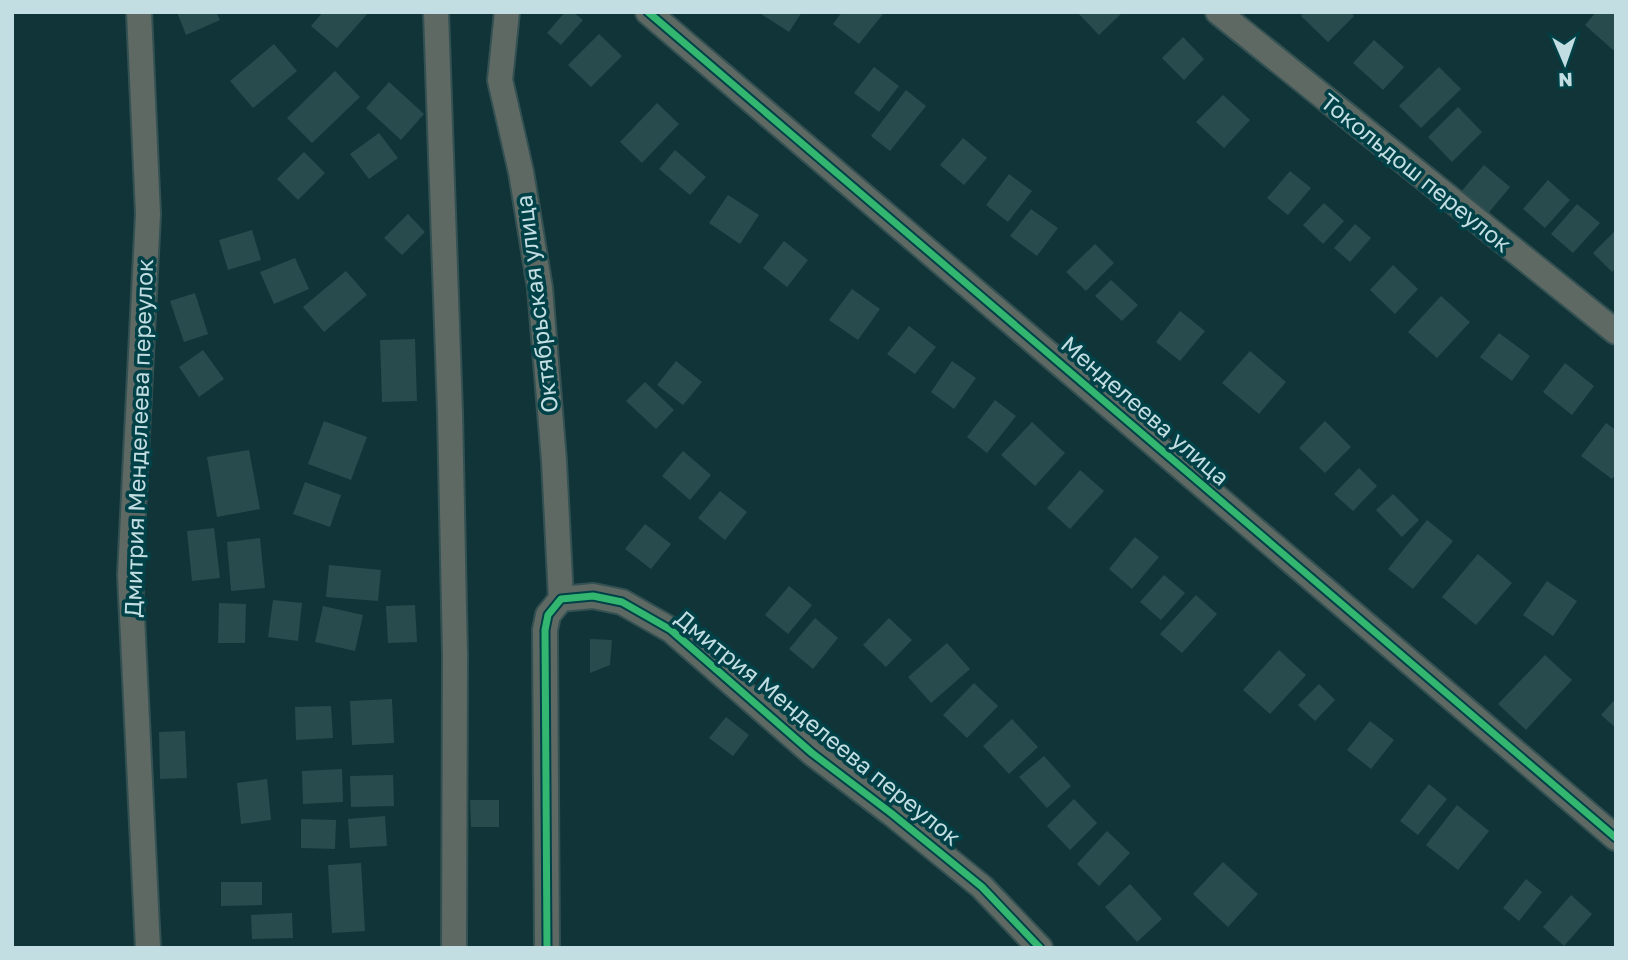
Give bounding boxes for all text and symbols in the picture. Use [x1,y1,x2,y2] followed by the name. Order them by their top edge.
[1530,28,1600,98] north arrow
[1558,69,1573,92] text: N
[1316,87,1518,258] street label: Токольдош переулок
[509,194,563,415] street label: Октябрьская улица
[118,258,158,618] street label: Дмитрия Менделеева переулок
[1056,330,1235,491] street label: Менделеева улица
[670,603,967,851] street label: Дмитрия Менделеева переулок

